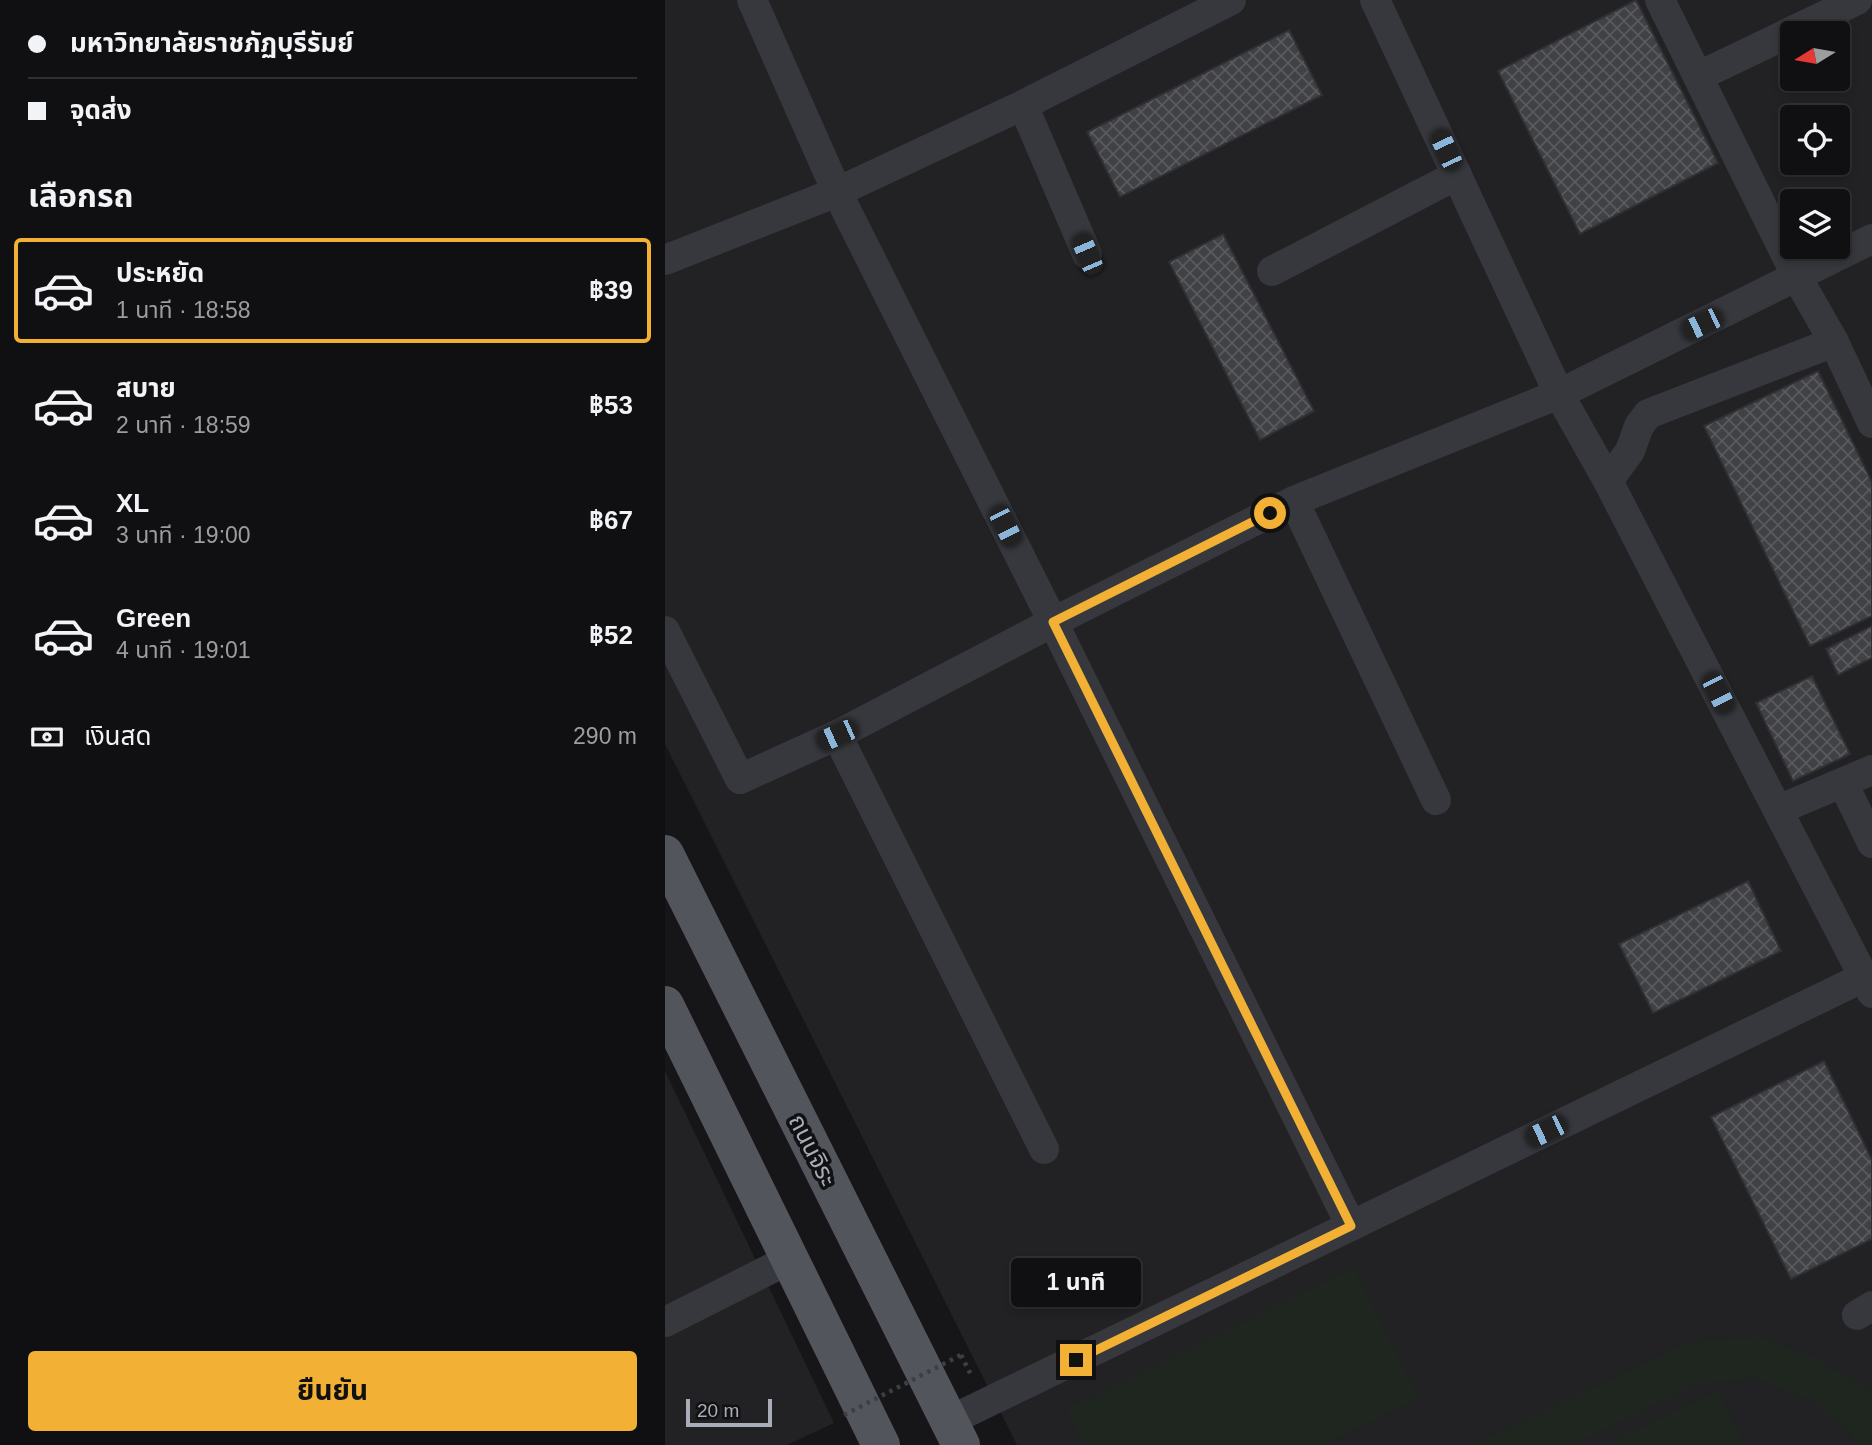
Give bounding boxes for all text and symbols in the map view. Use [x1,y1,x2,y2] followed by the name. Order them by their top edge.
[1780,21,1850,91] north arrow
[1780,21,1850,259] map controls
[70,28,353,58] text: มหาวิทยาลัยราชภัฏบุรีรัมย์
[70,95,132,125] text: จุดส่ง
[1780,105,1850,175] button: locate
[1428,127,1465,173] car
[28,178,133,214] text: เลือกรถ
[1780,189,1850,259] button: layers
[1070,231,1105,277] car
[116,258,204,288] text: ประหยัด
[32,259,95,322] icon: car
[589,275,633,305] text: ฿39
[116,297,251,323] text: 1 นาที · 18:58
[1679,305,1726,343] car
[116,373,176,403] text: สบาย
[32,374,95,437] icon: car
[589,390,633,420] text: ฿53
[116,412,251,438] text: 2 นาที · 18:59
[116,488,149,518] text: XL
[32,489,95,552] icon: car
[1254,497,1286,529] route start
[987,503,1024,549] car
[589,505,633,535] text: ฿67
[116,522,251,548] text: 3 นาที · 19:00
[116,603,191,633] text: Green
[32,604,95,667] icon: car
[589,620,633,650] text: ฿52
[116,637,251,663] text: 4 นาที · 19:01
[1700,670,1737,716] car
[814,717,861,753] car
[28,718,66,756] icon: cash
[84,721,151,751] text: เงินสด
[573,723,637,749] text: 290 m
[784,1110,842,1190] street label: ถนนจิระ
[1523,1112,1570,1150] car
[1011,1258,1141,1308] callout: 1 นาที
[1047,1269,1105,1295] text: 1 นาที
[1060,1344,1092,1376] route end
[28,1351,637,1431] button: ยืนยัน
[686,1396,772,1428] scale bar
[697,1400,739,1421] text: 20 m

